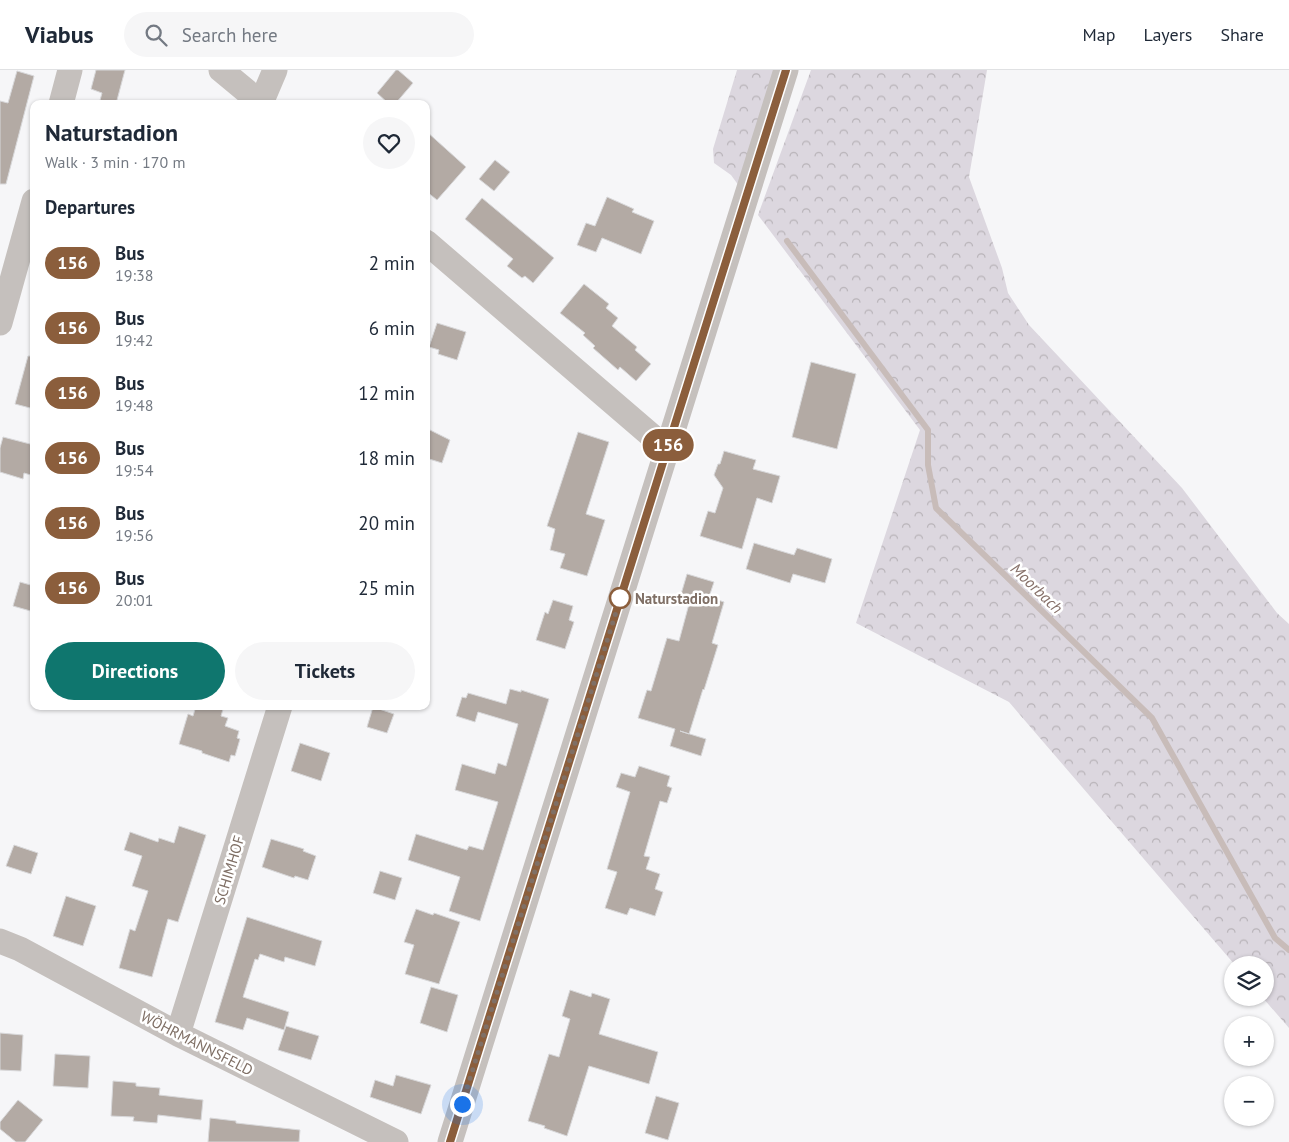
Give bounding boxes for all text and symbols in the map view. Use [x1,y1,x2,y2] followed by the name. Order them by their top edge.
[124,12,474,57] search box
[25,19,94,50] text: Viabus
[142,21,170,49] icon: search
[182,23,278,47] text: Search here
[1083,23,1115,46] text: Map
[1143,23,1192,46] text: Layers
[1220,23,1264,46] text: Share
[45,117,178,148] text: Naturstadion
[363,117,415,169] button: heart
[45,152,185,172] text: Walk · 3 min · 170 m
[45,195,135,219] text: Departures
[115,241,144,265] text: Bus
[57,251,88,274] text: 156
[369,251,415,275] text: 2 min
[115,265,153,285] text: 19:38
[115,306,144,330] text: Bus
[57,316,88,339] text: 156
[369,316,415,340] text: 6 min
[115,330,153,350] text: 19:42
[115,371,144,395] text: Bus
[57,381,88,404] text: 156
[358,381,415,405] text: 12 min
[115,395,153,415] text: 19:48
[639,429,697,461] line badge: 156
[653,433,683,456] text: 156
[115,436,144,460] text: Bus
[57,446,88,469] text: 156
[358,446,415,470] text: 18 min
[115,460,153,480] text: 19:54
[115,501,144,525] text: Bus
[57,511,88,534] text: 156
[358,511,415,535] text: 20 min
[115,525,153,545] text: 19:56
[1007,558,1067,618] water label: Moorbach
[115,566,144,590] text: Bus
[57,576,88,599] text: 156
[358,576,415,600] text: 25 min
[609,587,631,609] marker: Naturstadion
[635,589,718,608] place label: Naturstadion
[115,590,153,610] text: 20:01
[45,642,225,700] button: Directions
[235,642,415,700] button: Tickets
[210,833,248,907] street label: SCHIMHOF
[1224,956,1274,1126] map controls
[1224,956,1274,1006] button: layers
[138,1006,256,1080] street label: WÖHRMANNSFELD
[1224,1016,1274,1066] button: +
[1224,1076,1274,1126] button: −
[450,1092,475,1117] your location

